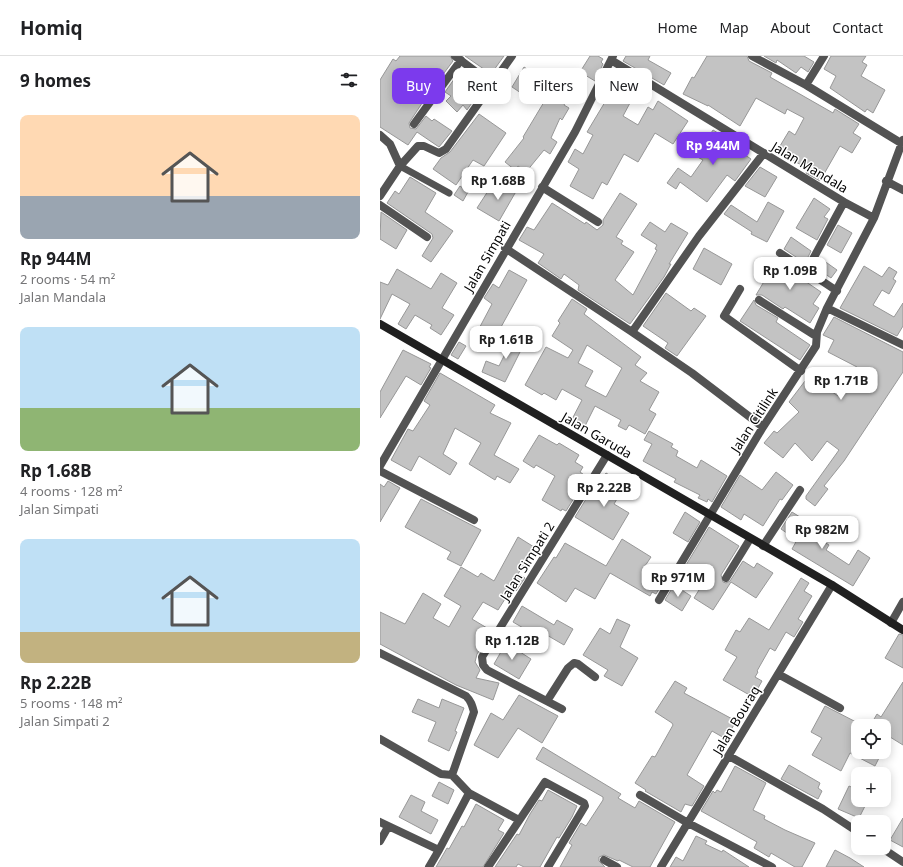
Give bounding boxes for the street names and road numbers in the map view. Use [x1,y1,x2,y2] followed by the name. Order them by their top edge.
[767,136,851,197] street label: Jalan Mandala
[458,217,515,296] street label: Jalan Simpati
[725,384,782,458] street label: Jalan Citilink
[557,407,635,462] street label: Jalan Garuda
[495,518,558,606] street label: Jalan Simpati 2
[707,682,764,760] street label: Jalan Bouraq

